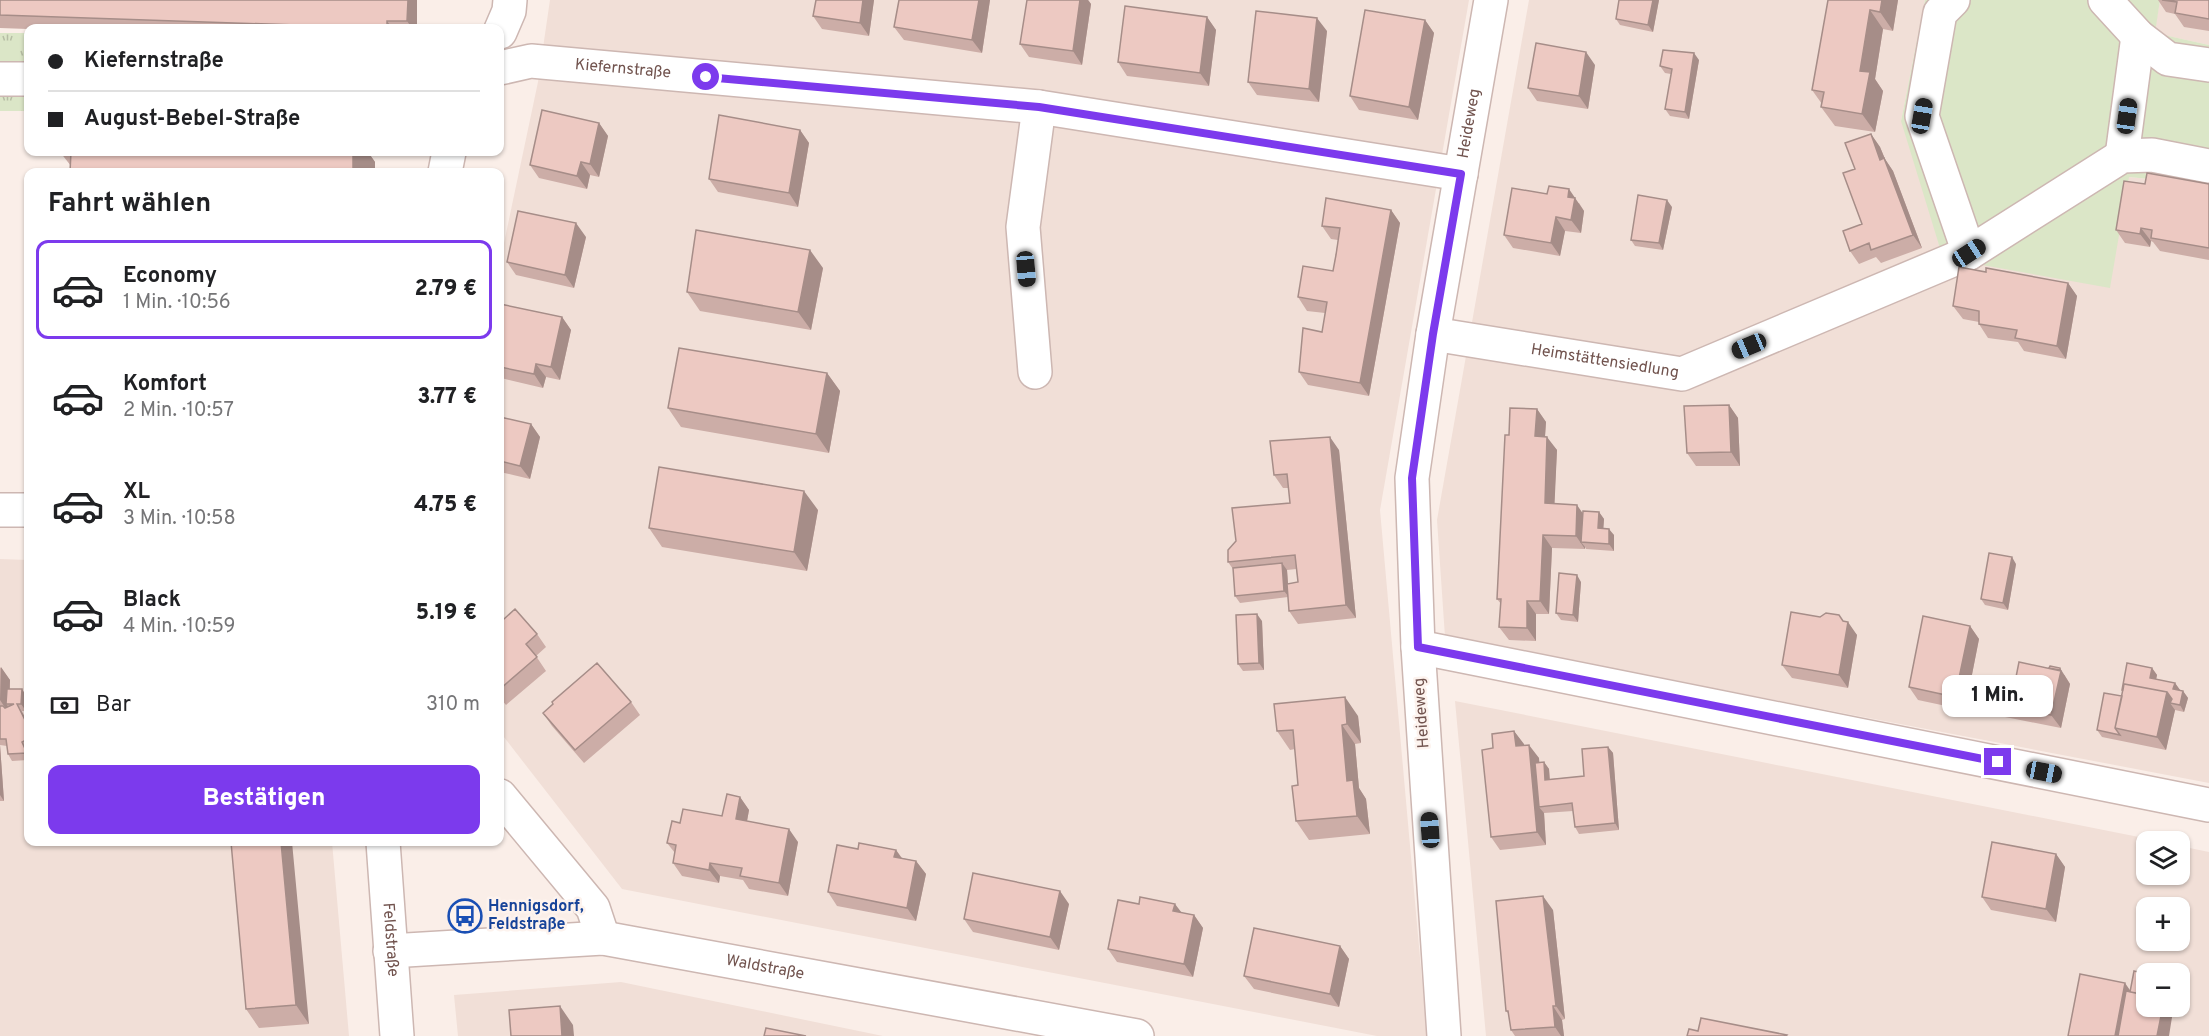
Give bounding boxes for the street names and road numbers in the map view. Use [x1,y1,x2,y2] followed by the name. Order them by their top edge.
[574,55,672,84] street label: Kiefernstraße
[1454,87,1485,160] street label: Heideweg
[1529,340,1680,383] street label: Heimstättensiedlung
[1410,677,1434,749] street label: Heideweg
[377,902,403,977] street label: Feldstraße
[724,951,806,985] street label: Waldstraße

